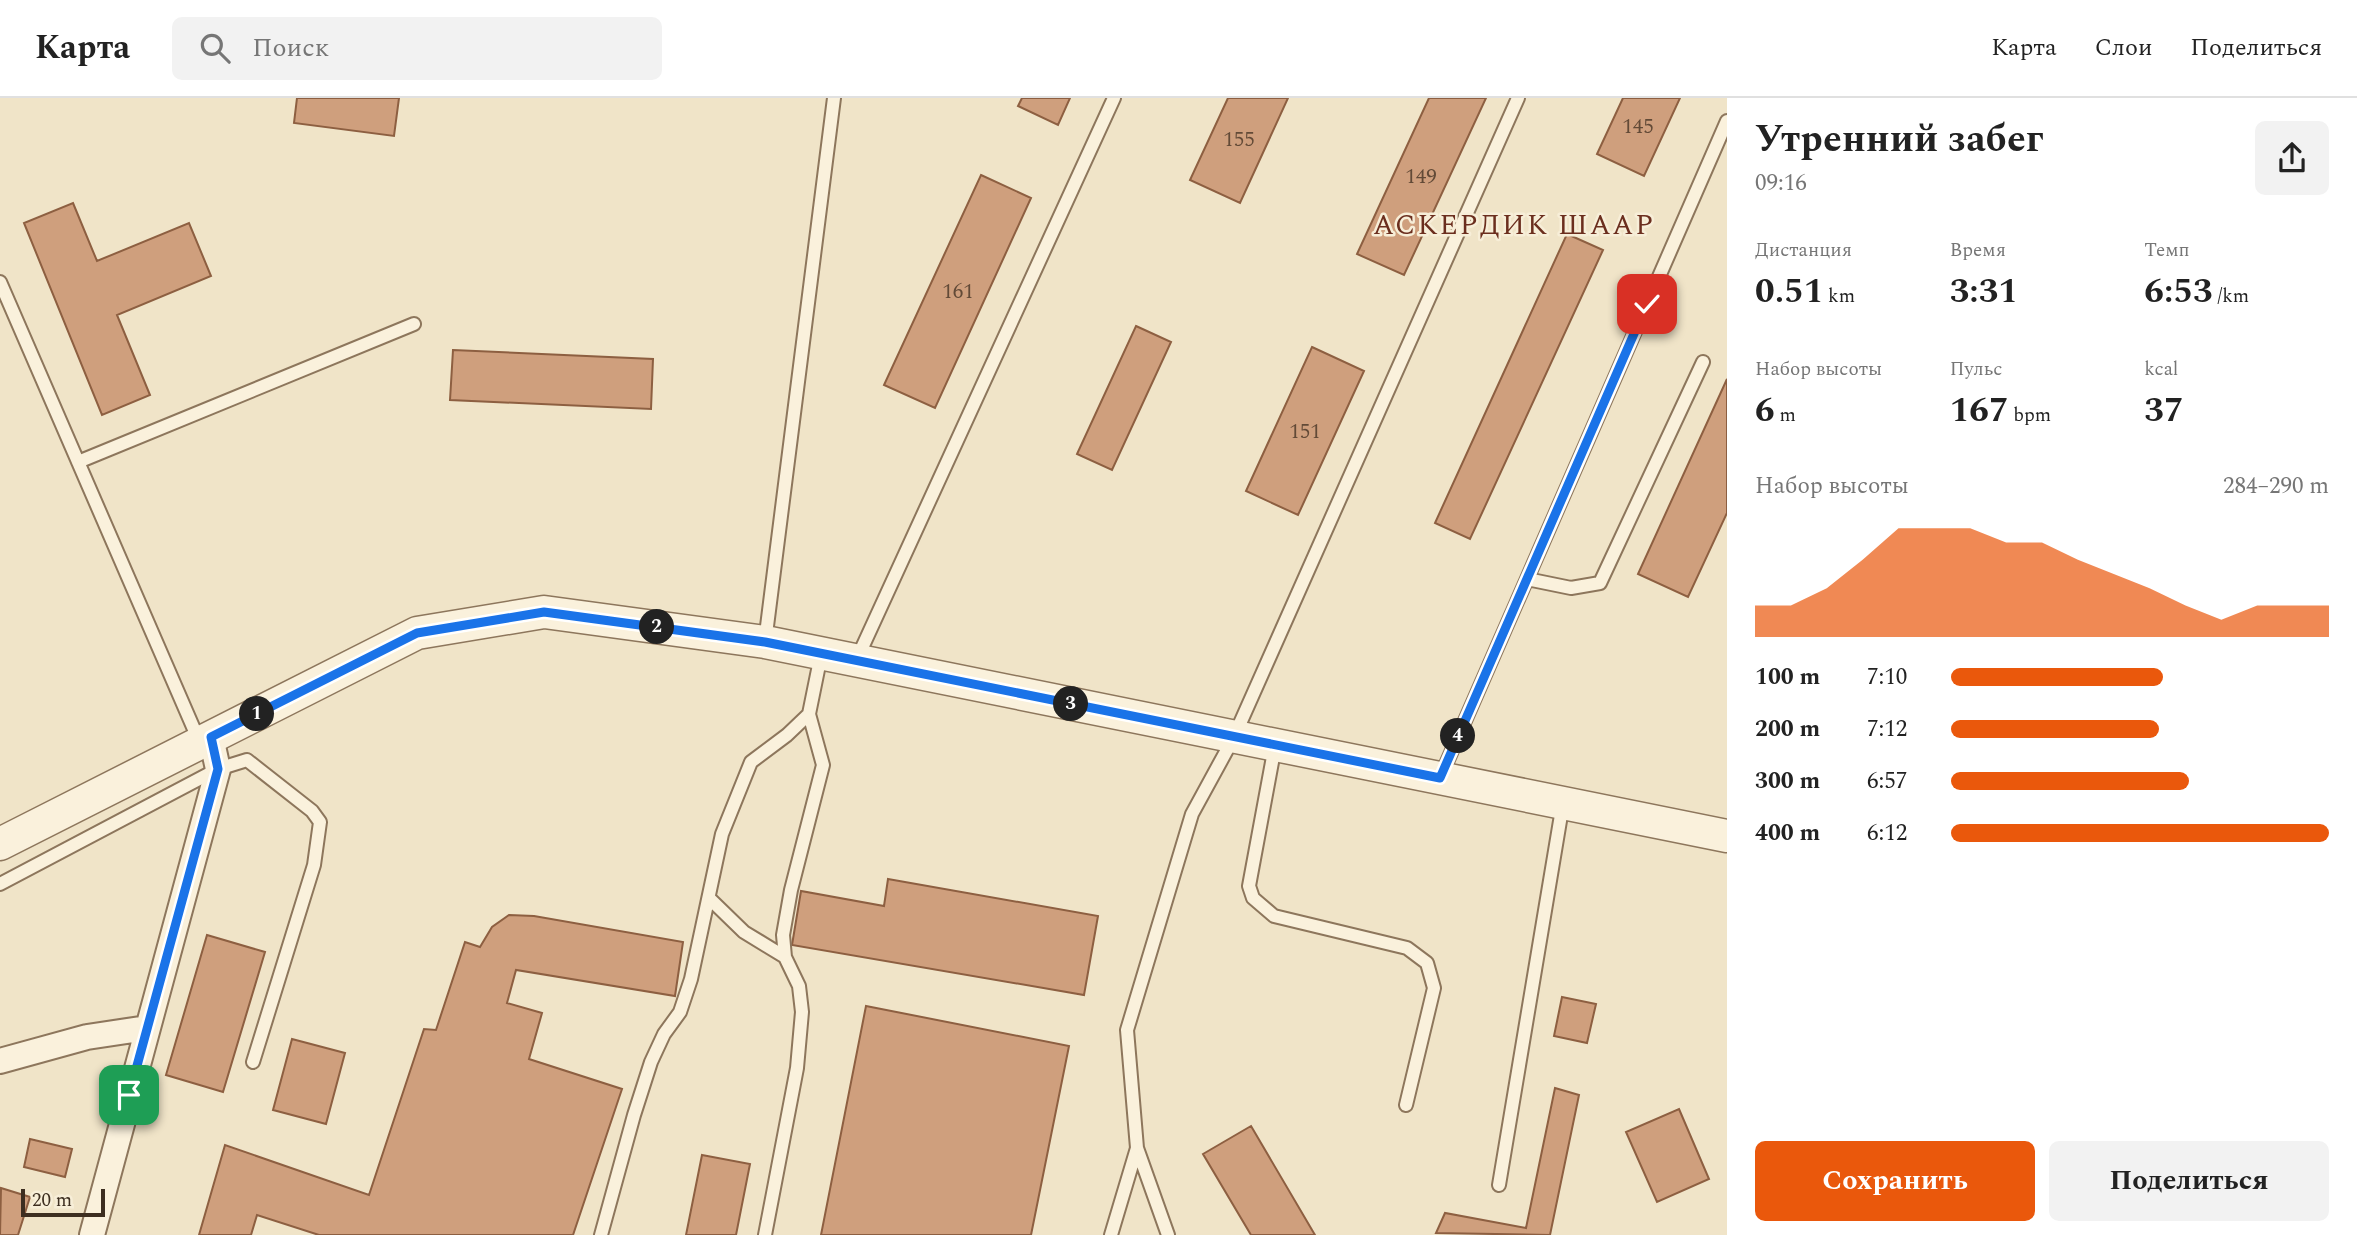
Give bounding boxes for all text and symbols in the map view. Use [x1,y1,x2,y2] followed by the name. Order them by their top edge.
[172,17,662,80] search box
[35,23,130,73] text: Карта
[252,28,329,68] text: Поиск
[196,29,234,67] icon: search
[1991,30,2057,66] text: Карта
[2095,30,2152,66] text: Слои
[2190,30,2322,66] text: Поделиться
[1622,111,1654,143] house number: 145
[1755,111,2044,169] text: Утренний забег
[2255,121,2329,195] button: share
[1223,124,1255,156] house number: 155
[1405,161,1437,193] house number: 149
[1755,166,1807,201] text: 09:16
[1373,204,1655,247] district label: АСКЕРДИК ШААР
[1755,236,1852,265] text: Дистанция
[1950,236,2006,265] text: Время
[2144,236,2190,265] text: Темп
[1755,265,1823,318] text: 0.51
[1950,265,2018,318] text: 3:31
[2144,265,2213,318] text: 6:53
[1617,274,1677,334] pin
[942,276,974,308] house number: 161
[1823,282,1855,311] text: km
[2213,282,2249,311] text: /km
[1628,285,1666,323] icon: check
[1755,355,1882,384] text: Набор высоты
[1950,355,2002,384] text: Пульс
[2144,355,2178,384] text: kcal
[1755,384,1775,437] text: 6
[1950,384,2009,437] text: 167
[2144,384,2184,437] text: 37
[1775,401,1796,430] text: m
[2009,401,2051,430] text: bpm
[1289,416,1321,448] house number: 151
[1755,469,1909,504] text: Набор высоты
[2223,469,2329,504] text: 284–290 m
[640,610,674,644] pin: 2
[651,612,662,641] text: 2
[1755,660,1820,695] text: 100 m
[1867,660,1907,695] text: 7:10
[1054,686,1088,722] pin: 3
[1065,689,1076,718] text: 3
[240,696,274,732] pin: 1
[251,699,262,728] text: 1
[1755,712,1820,747] text: 200 m
[1867,712,1907,747] text: 7:12
[1440,718,1476,754] pin: 4
[1452,721,1463,750] text: 4
[1755,764,1820,799] text: 300 m
[1867,764,1907,799] text: 6:57
[1755,816,1820,851] text: 400 m
[1867,816,1907,851] text: 6:12
[99,1065,159,1125] pin
[110,1076,148,1114] icon: arrive
[1755,1141,2035,1221] button: Сохранить
[2049,1141,2329,1221] button: Поделиться
[21,1186,105,1218] scale bar
[32,1186,72,1215] text: 20 m

